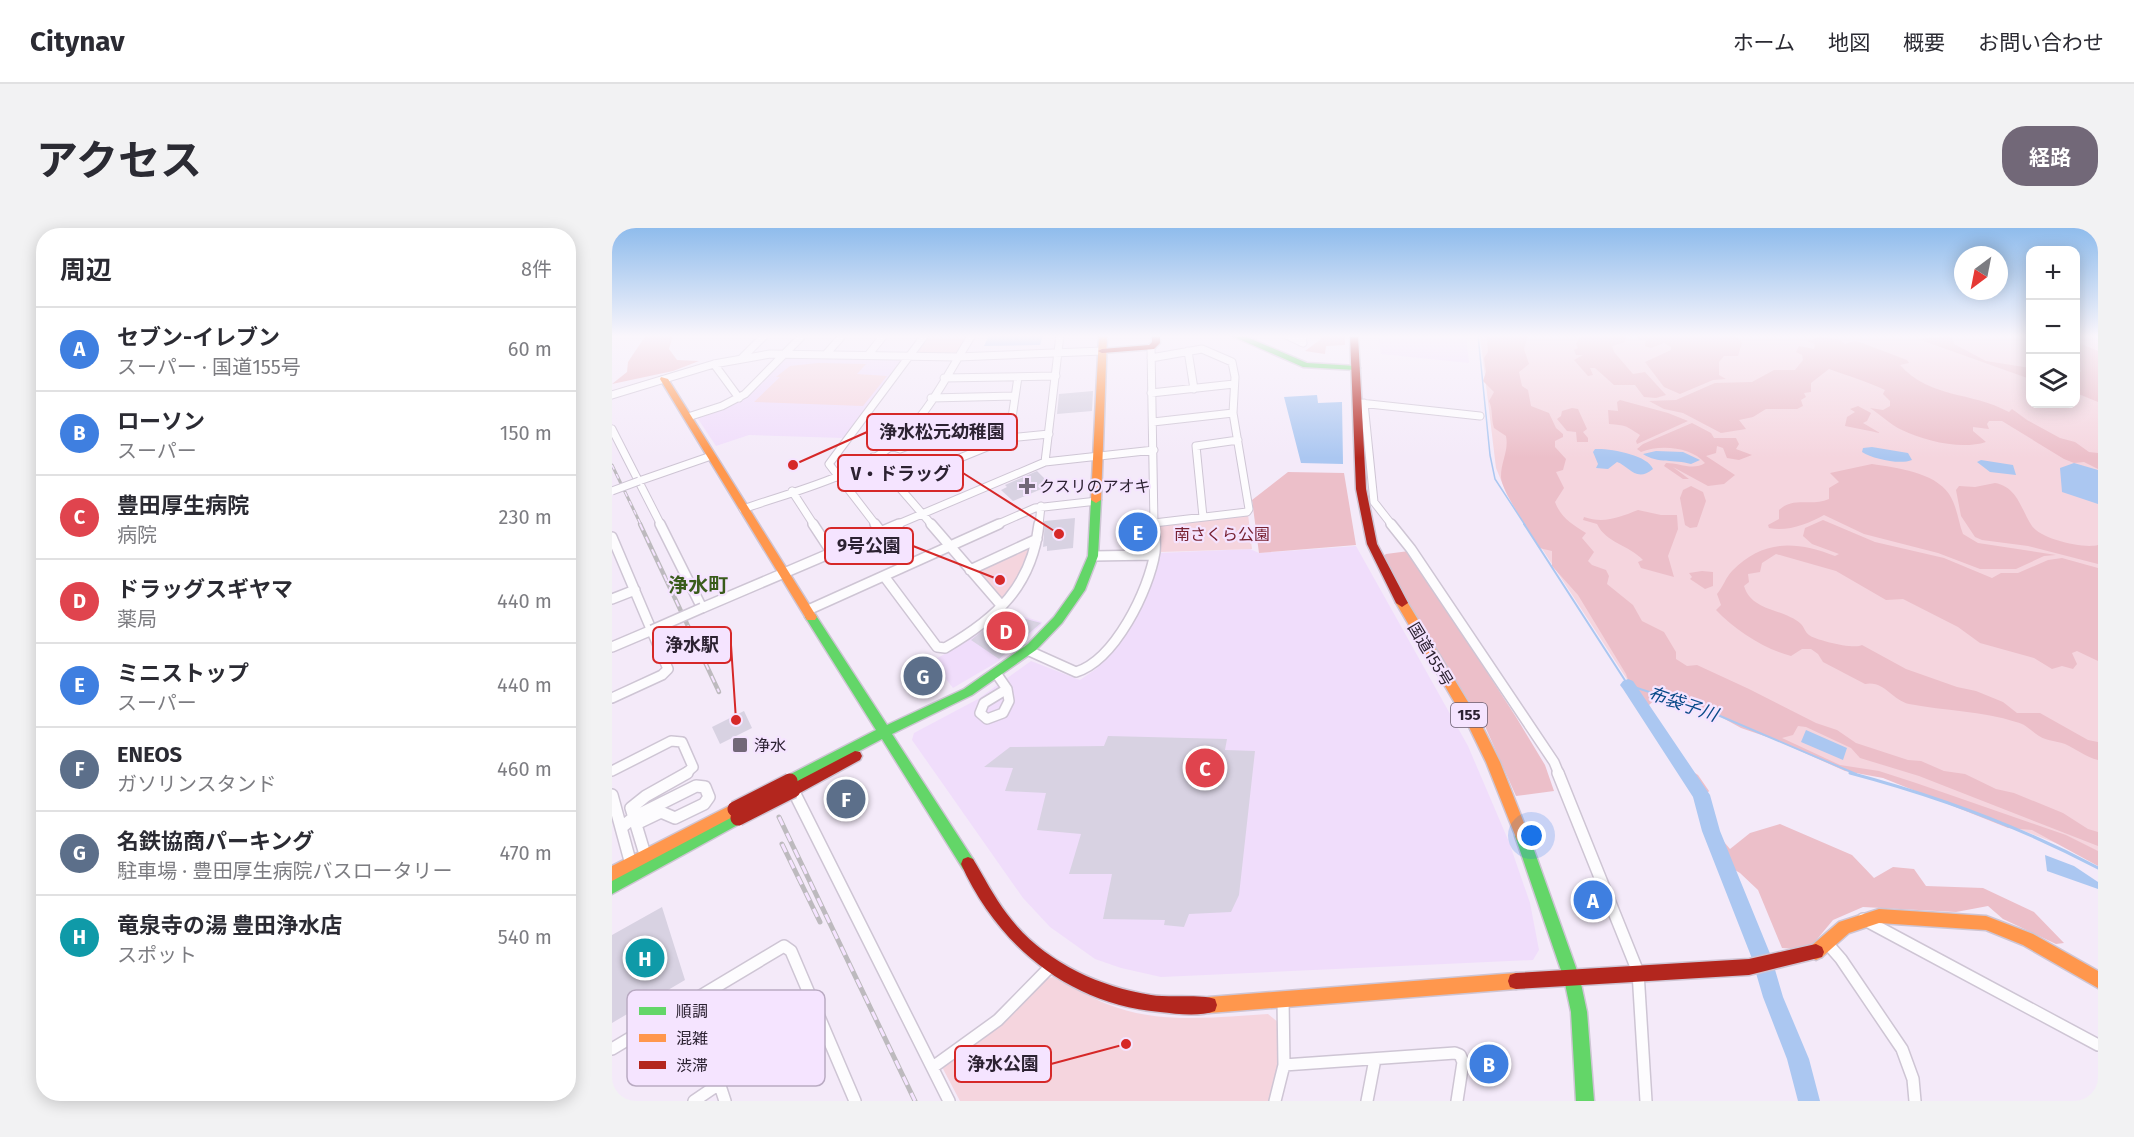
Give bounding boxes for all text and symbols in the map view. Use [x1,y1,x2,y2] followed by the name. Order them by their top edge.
[30,25,125,58] text: Citynav
[1733,30,1795,56] text: ホーム
[1828,30,1870,56] text: 地図
[1903,30,1945,56] text: 概要
[1978,30,2104,56] text: お問い合わせ
[2002,126,2098,186] button: 経路
[36,136,202,186] text: アクセス
[1954,246,2008,300] north arrow
[2026,246,2080,408] map controls
[2026,246,2080,300] button: +
[60,255,112,286] text: 周辺
[521,257,552,281] text: 8件
[2026,300,2080,354] button: −
[117,324,280,351] text: セブン-イレブン
[74,337,85,361] text: A
[508,337,552,361] text: 60 m
[2026,354,2080,408] button: layers
[117,355,301,379] text: スーパー · 国道155号
[117,408,205,435] text: ローソン
[867,414,1017,450] callout: 浄水松元幼稚園
[73,421,86,445] text: B
[500,421,552,445] text: 150 m
[879,421,1005,443] text: 浄水松元幼稚園
[117,439,197,463] text: スーパー
[838,455,963,491] callout: V・ドラッグ
[850,463,951,485] text: V・ドラッグ
[1039,477,1151,496] place label: クスリのアオキ
[1020,479,1034,493] marker: クスリのアオキ
[117,492,249,519] text: 豊田厚生病院
[74,505,85,529] text: C
[499,505,552,529] text: 230 m
[1118,510,1158,554] pin: E
[117,523,157,547] text: 病院
[1174,525,1270,544] park label: 南さくら公園
[825,528,913,564] callout: 9号公園
[837,535,901,557] text: 9号公園
[668,573,728,597] district label: 浄水町
[117,576,293,603] text: ドラッグスギヤマ
[73,589,86,613] text: D
[497,589,552,613] text: 440 m
[117,607,157,631] text: 薬局
[986,608,1026,654] pin: D
[1404,619,1457,690] street label: 国道155号
[653,627,731,663] callout: 浄水駅
[665,634,719,656] text: 浄水駅
[904,654,942,698] pin: G
[117,660,249,687] text: ミニストップ
[74,673,85,697] text: E
[497,673,552,697] text: 440 m
[1645,682,1723,727] water label: 布袋子川
[117,691,197,715] text: スーパー
[1451,703,1487,727] road number: 155
[731,736,749,754] marker: 浄水
[754,736,786,755] place label: 浄水
[117,741,182,768] text: ENEOS
[1186,746,1224,790] pin: C
[75,757,84,781] text: F
[497,757,552,781] text: 460 m
[117,772,277,796] text: ガソリンスタンド
[826,776,866,822] pin: F
[1517,821,1546,850] your location
[117,828,314,855] text: 名鉄協商パーキング
[73,841,86,865] text: G
[500,841,552,865] text: 470 m
[117,859,452,883] text: 駐車場 · 豊田厚生病院バスロータリー
[1574,878,1612,922] pin: A
[117,912,342,939] text: 竜泉寺の湯 豊田浄水店
[73,925,86,949] text: H
[498,925,552,949] text: 540 m
[626,936,664,980] pin: H
[117,943,197,967] text: スポット
[627,990,825,1086] legend
[676,1002,708,1021] text: 順調
[676,1029,708,1048] text: 混雑
[1470,1042,1508,1086] pin: B
[955,1046,1051,1082] callout: 浄水公園
[967,1053,1039,1075] text: 浄水公園
[676,1056,708,1075] text: 渋滞

